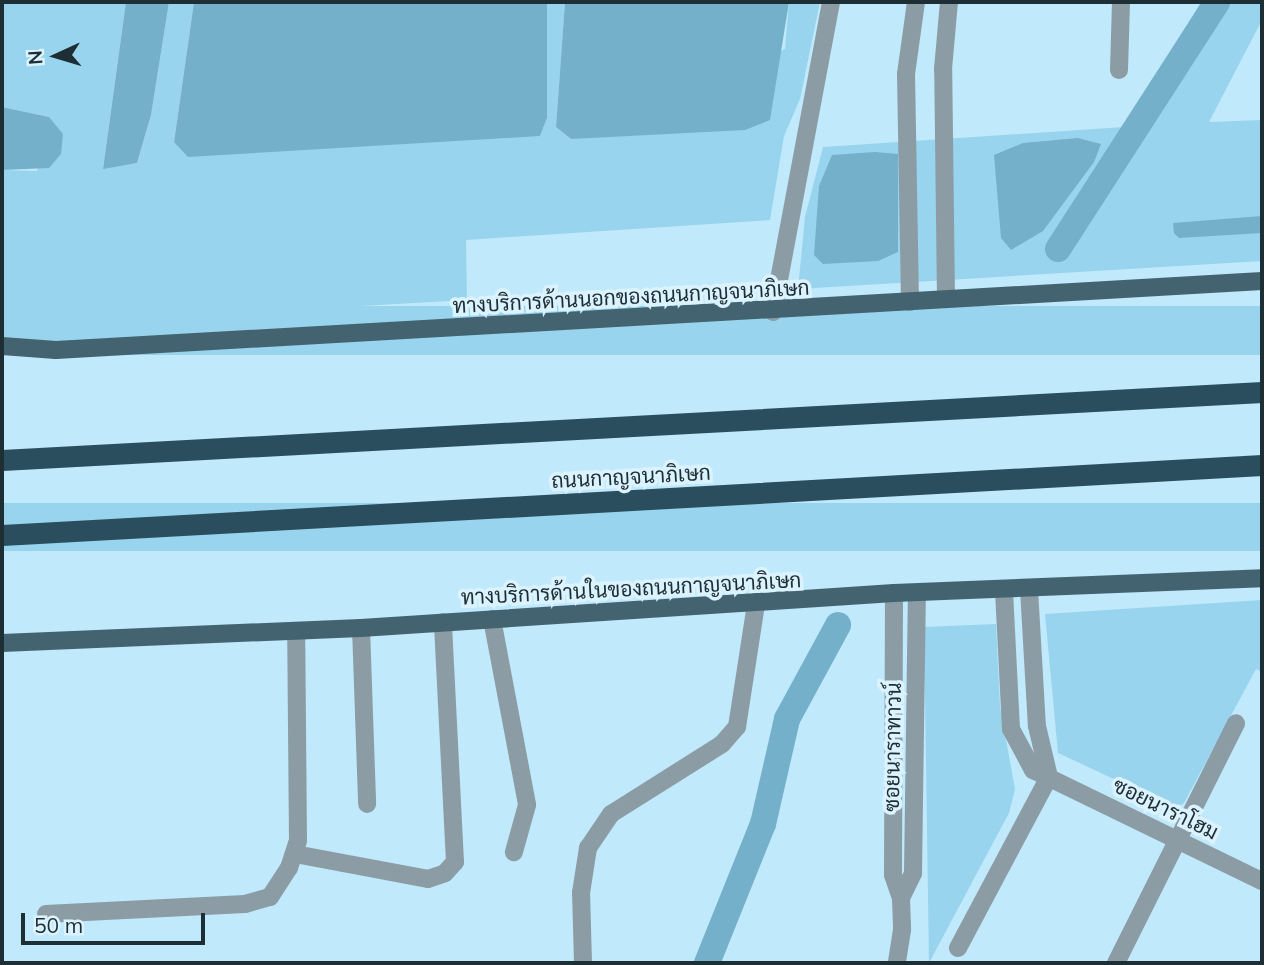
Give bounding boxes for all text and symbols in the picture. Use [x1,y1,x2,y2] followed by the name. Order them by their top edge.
[21,21,91,91] north arrow
[23,49,48,65] text: N
[452,274,810,318] street label: ทางบริการด้านนอกของถนนกาญจนาภิเษก
[551,459,711,493] street label: ถนนกาญจนาภิเษก
[460,566,802,610] street label: ทางบริการด้านในของถนนกาญจนาภิเษก
[878,682,906,812] street label: ซอยนาราทาวน์
[1109,772,1223,844] street label: ซอยนาราโฮม
[24,898,208,942] scale bar
[34,912,83,938] text: 50 m

